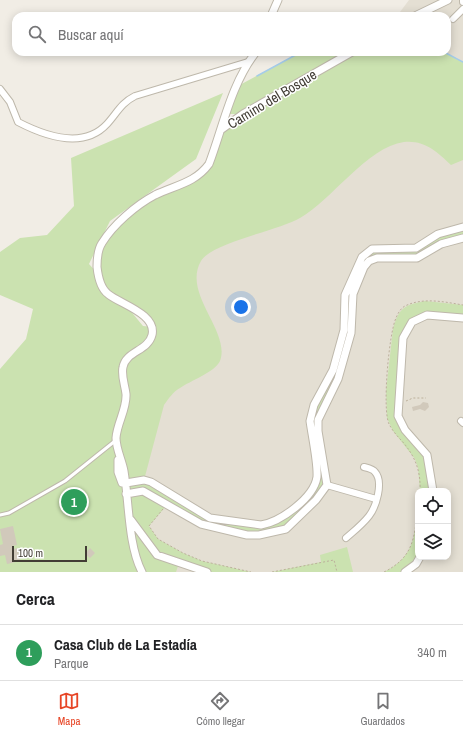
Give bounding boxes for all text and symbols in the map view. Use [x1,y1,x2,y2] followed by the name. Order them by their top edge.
[12,12,451,56] search box
[26,23,48,45] icon: search
[58,24,124,45] text: Buscar aquí
[224,65,320,133] street label: Camino del Bosque
[231,297,251,317] your location
[61,487,87,517] pin: 1
[415,488,451,560] map controls
[415,488,451,524] button: locate
[415,524,451,560] button: layers
[12,544,87,563] scale bar
[18,546,43,560] text: 100 m
[16,587,55,610] text: Cerca
[54,634,197,655] text: Casa Club de La Estadía
[26,644,32,661] text: 1
[417,644,447,661] text: 340 m
[54,655,88,672] text: Parque
[58,690,80,728] tab: Mapa
[196,690,245,728] tab: Cómo llegar
[360,690,405,728] tab: Guardados

